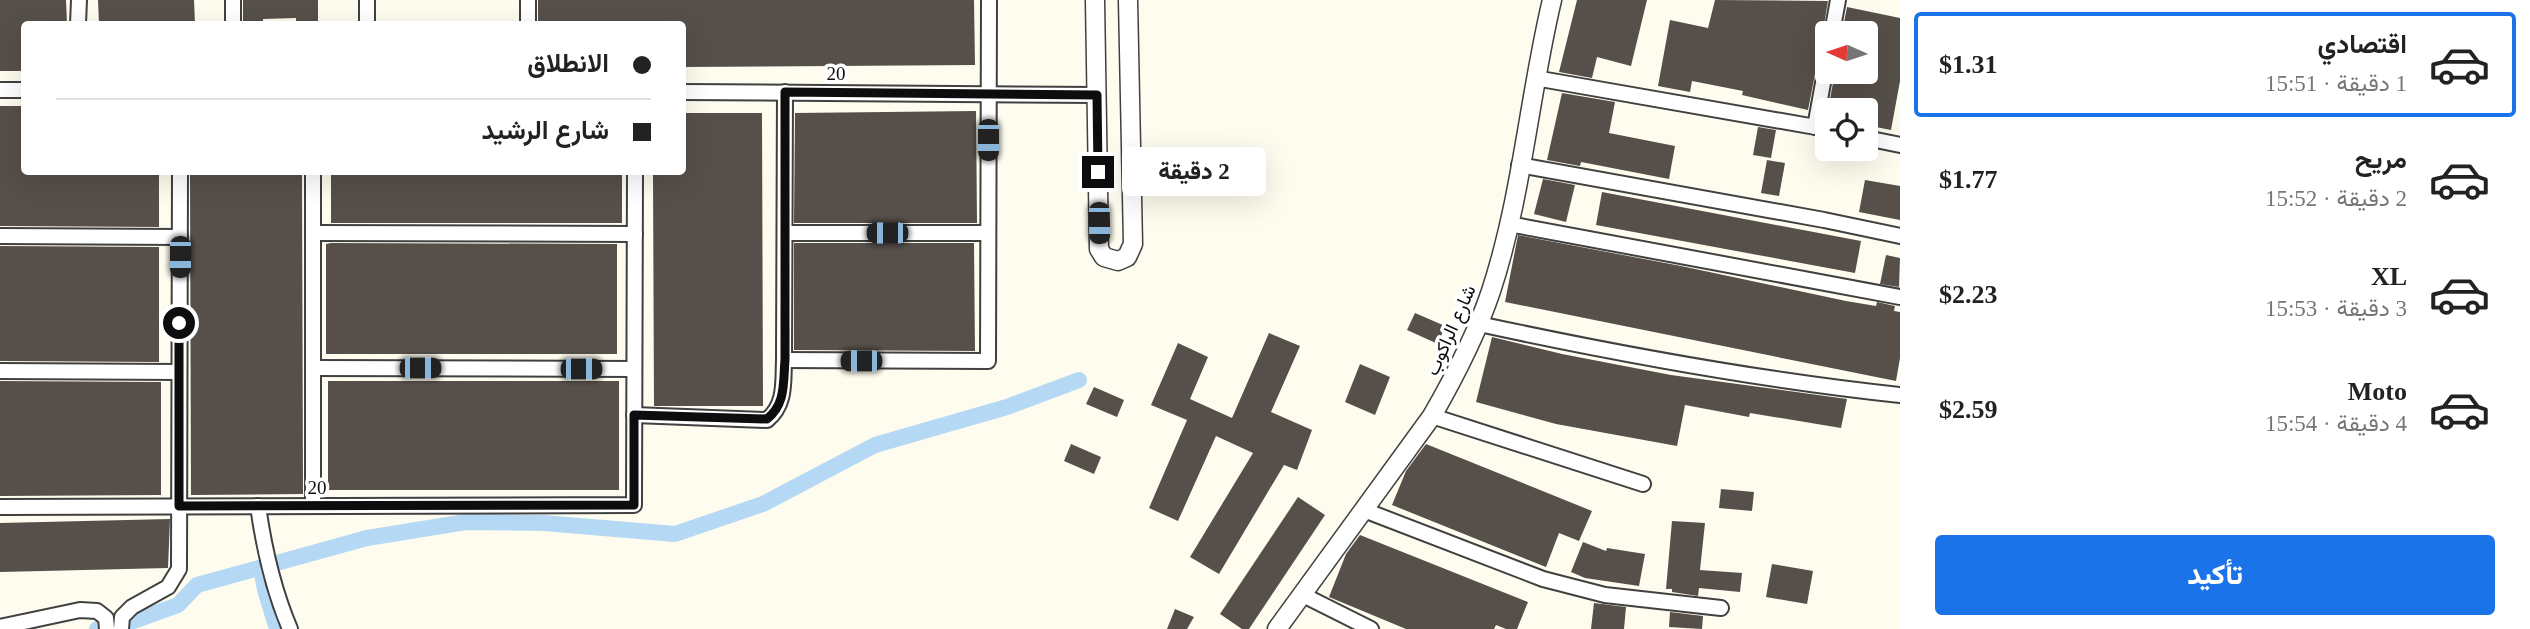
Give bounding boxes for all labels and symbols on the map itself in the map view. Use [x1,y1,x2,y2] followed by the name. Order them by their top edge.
[1815,21,1878,84] north arrow
[827,63,846,84] street label: 20
[978,119,999,161] car
[1122,148,1266,196] callout: 2 دقيقة
[1082,156,1114,188] route end
[1089,202,1110,244] car
[867,223,909,244] car
[170,236,191,278] car
[1421,282,1482,380] street label: شارع الراكوب
[163,307,195,339] route start
[841,351,883,372] car
[400,358,442,379] car
[561,359,603,380] car
[308,477,327,498] street label: 20

